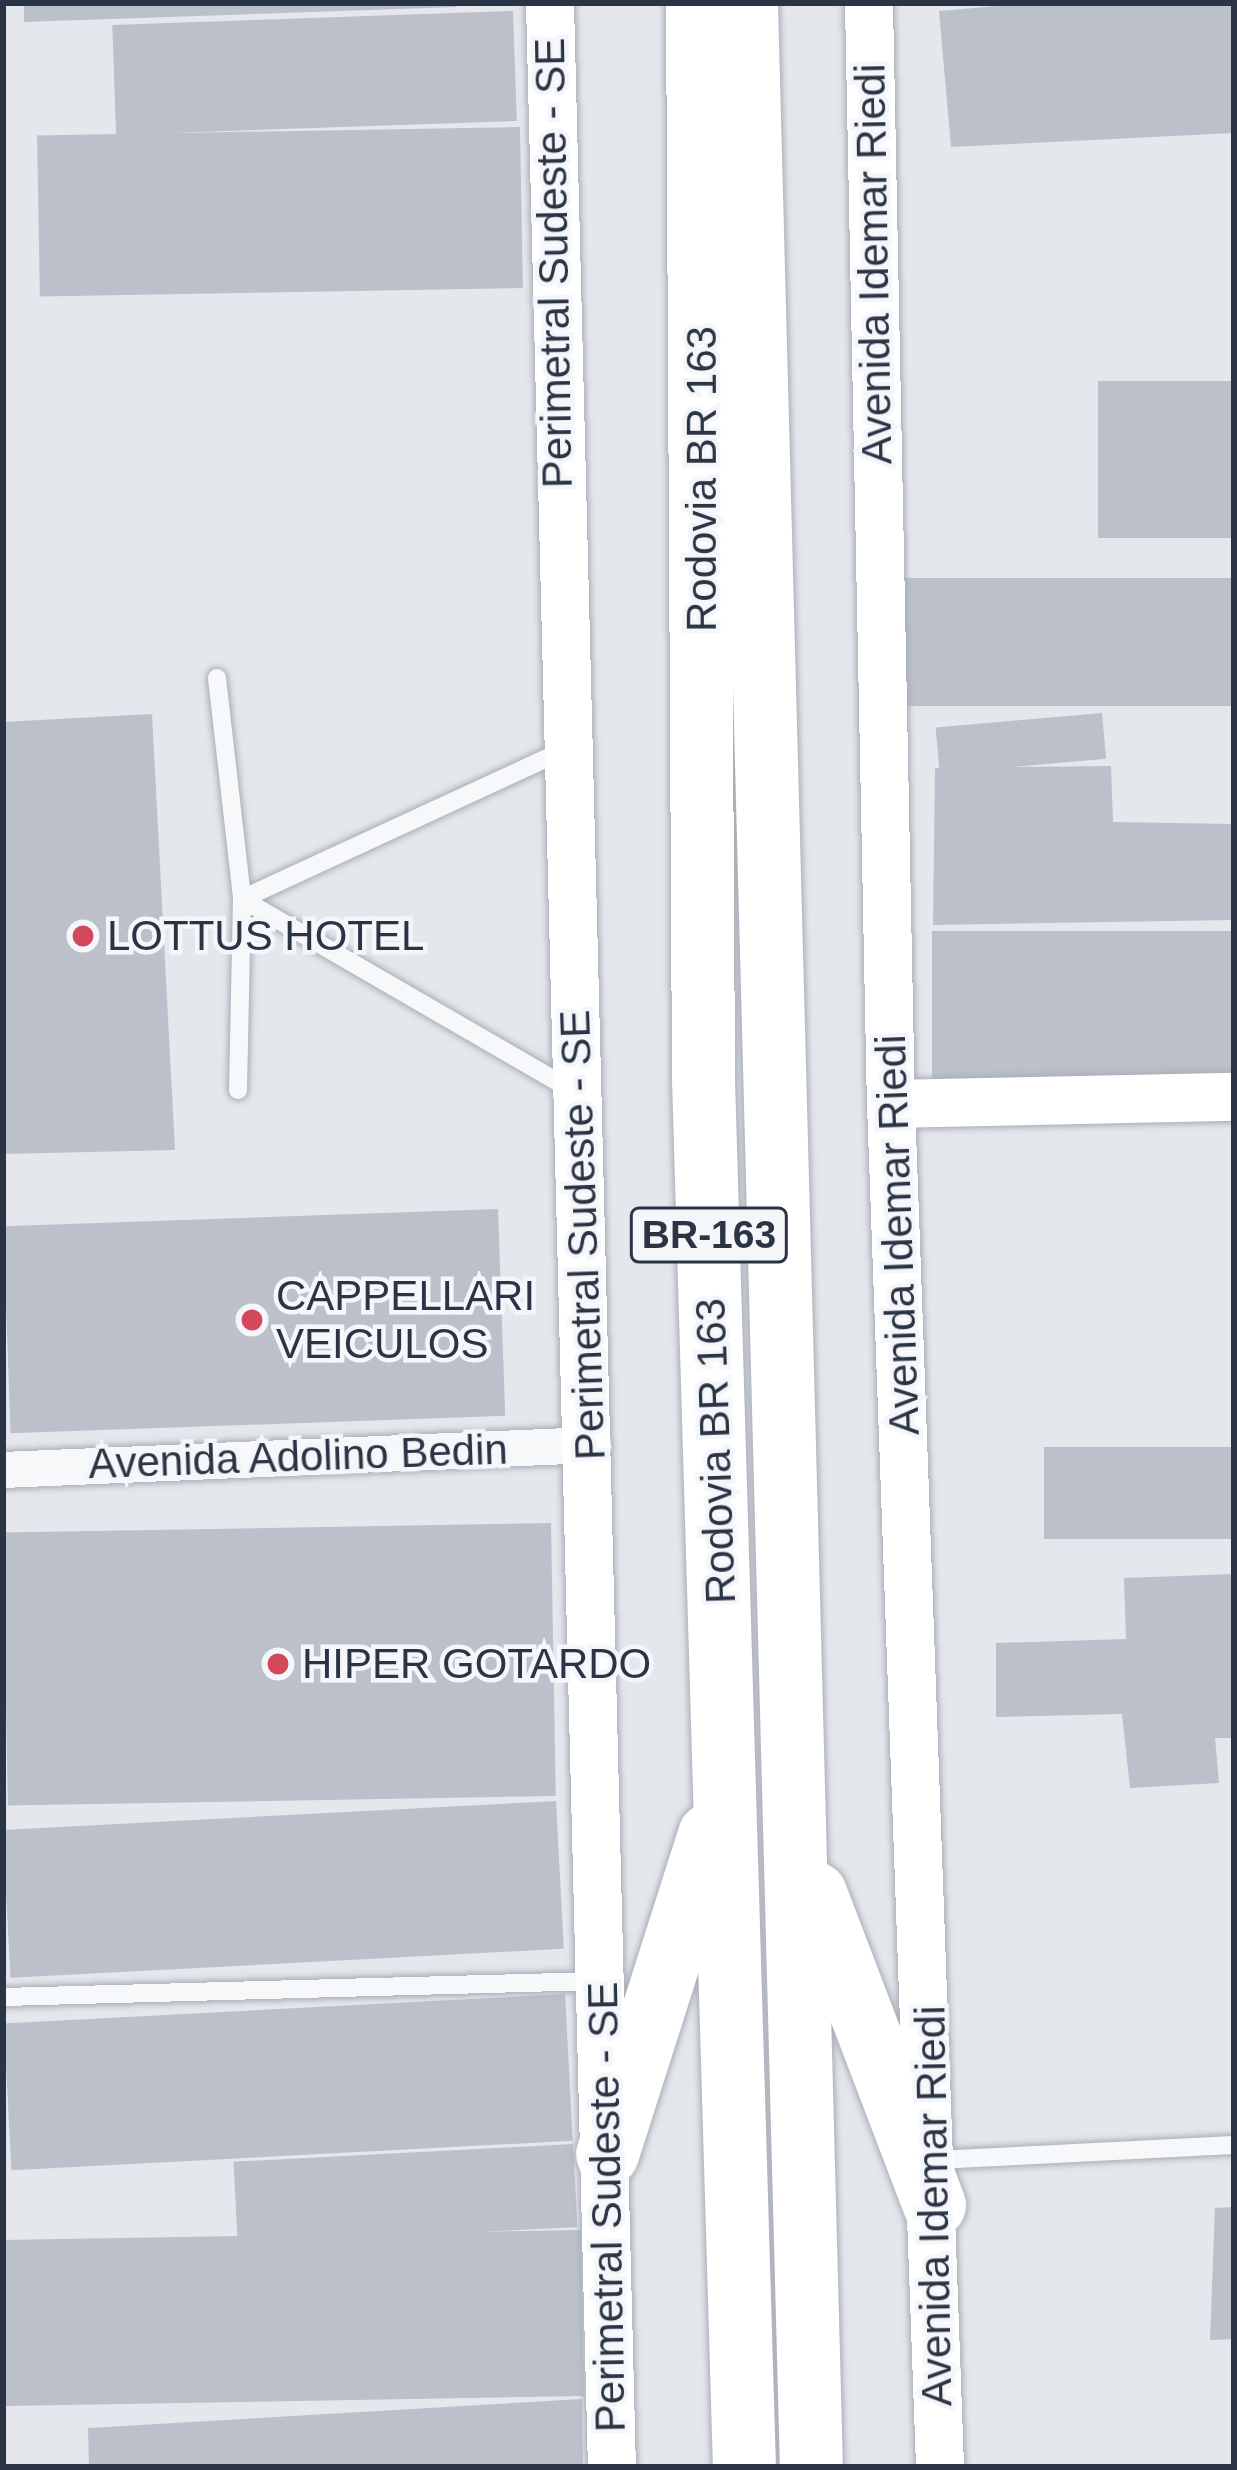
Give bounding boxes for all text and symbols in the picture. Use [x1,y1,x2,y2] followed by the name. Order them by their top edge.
[525,37,583,489] street label: Perimetral Sudeste - SE
[845,63,903,465] street label: Avenida Idemar Riedi
[677,326,727,632] street label: Rodovia BR 163
[107,911,424,961] place label: LOTTUS HOTEL
[70,923,96,949] marker: LOTTUS HOTEL
[550,1009,616,1461] street label: Perimetral Sudeste - SE
[866,1034,930,1436] street label: Avenida Idemar Riedi
[628,1202,790,1268] road number: BR-163
[276,1271,535,1370] place label: CAPPELLARI VEICULOS
[685,1297,747,1605] street label: Rodovia BR 163
[239,1307,265,1333] marker: CAPPELLARI VEICULOS
[86,1424,510,1490] street label: Avenida Adolino Bedin
[302,1639,651,1689] place label: HIPER GOTARDO
[265,1651,291,1677] marker: HIPER GOTARDO
[578,1981,636,2433] street label: Perimetral Sudeste - SE
[905,2005,963,2407] street label: Avenida Idemar Riedi

